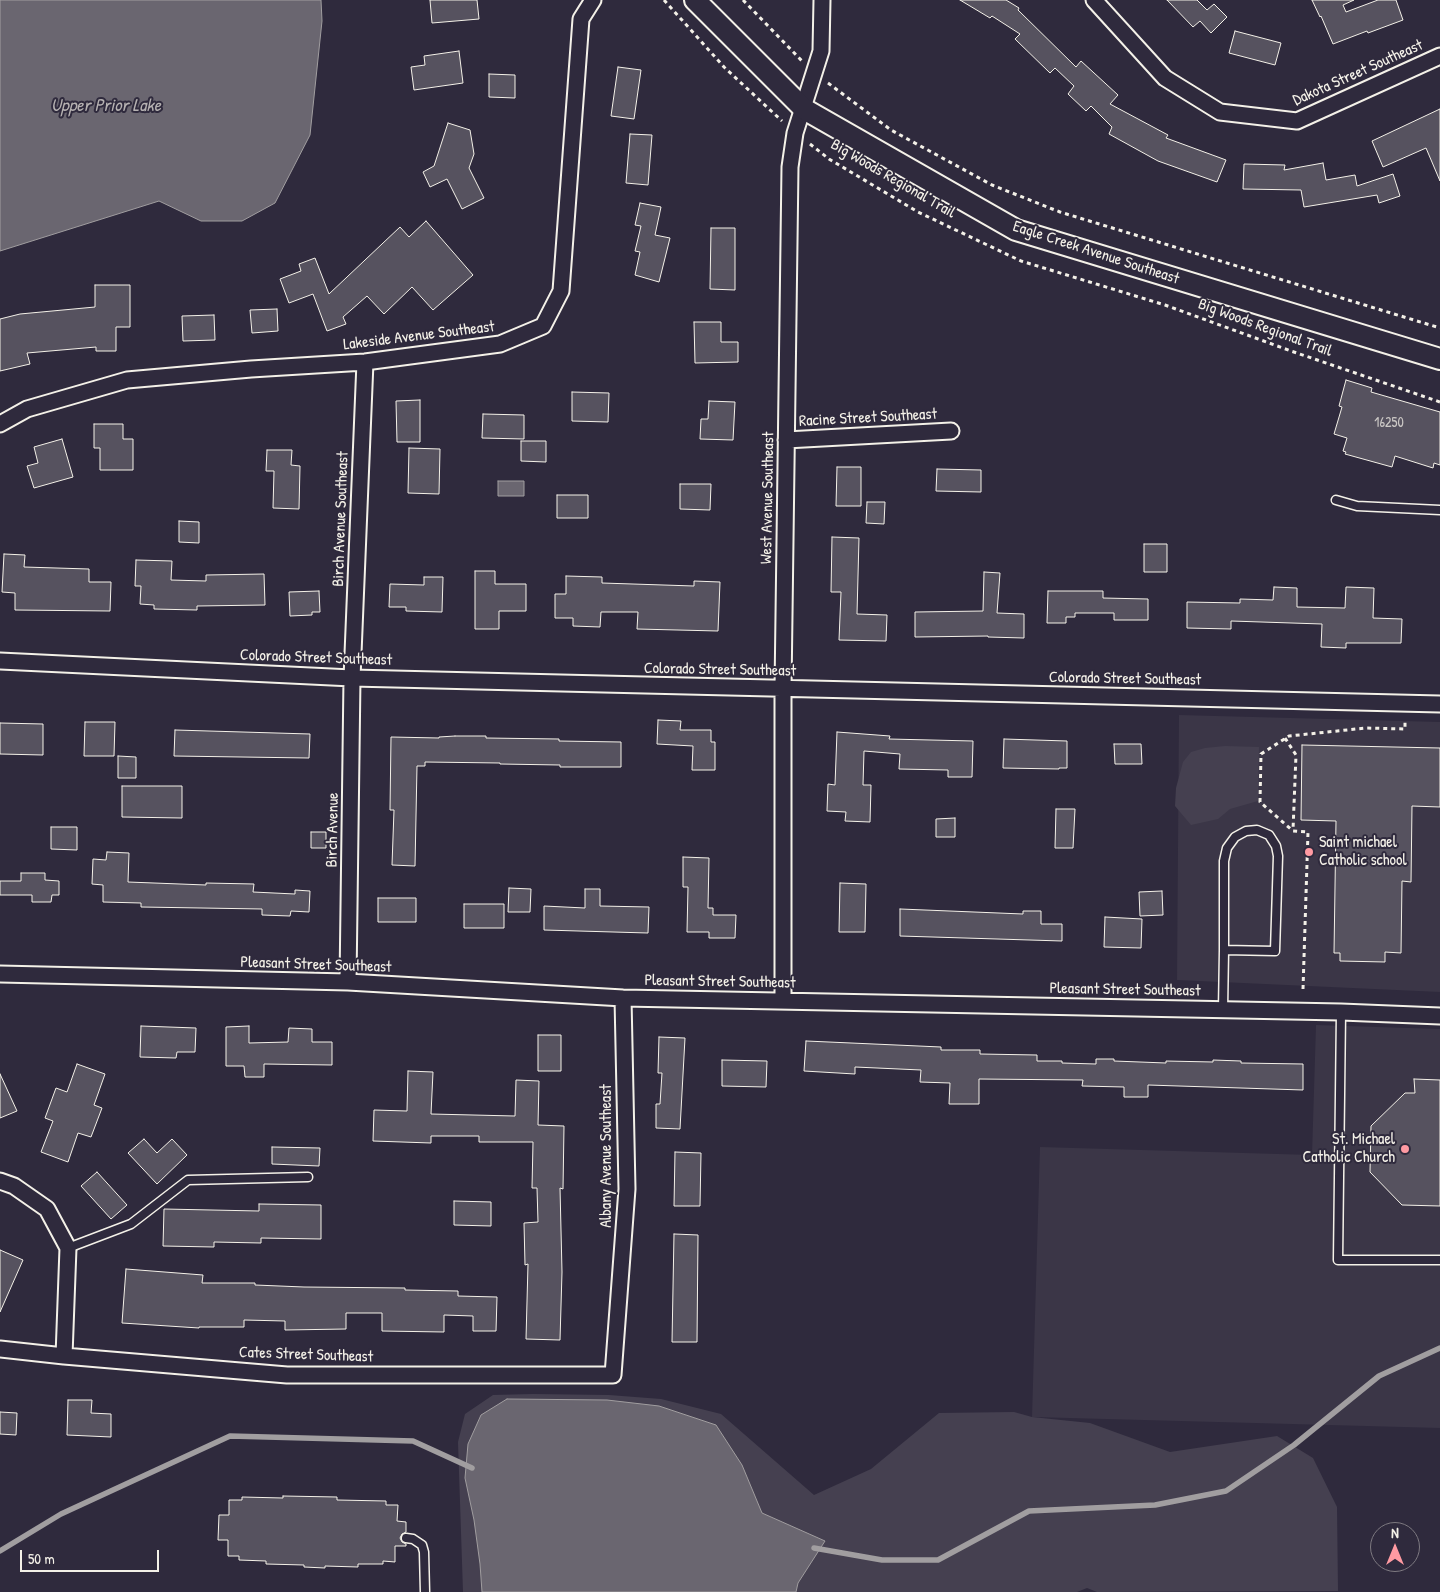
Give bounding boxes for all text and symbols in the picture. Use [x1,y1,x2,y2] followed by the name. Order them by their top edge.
[1290,36,1426,110] street label: Dakota Street Southeast
[51,95,161,117] water label: Upper Prior Lake
[827,135,959,223] street label: Big Woods Regional Trail
[1010,217,1182,289] street label: Eagle Creek Avenue Southeast
[1195,295,1335,361] street label: Big Woods Regional Trail
[342,317,496,355] street label: Lakeside Avenue Southeast
[798,405,938,431] street label: Racine Street Southeast
[1374,415,1404,431] house number: 16250
[757,432,779,564] street label: West Avenue Southeast
[329,451,353,587] street label: Birch Avenue Southeast
[240,646,392,670] street label: Colorado Street Southeast
[644,659,796,681] street label: Colorado Street Southeast
[1049,668,1201,690] street label: Colorado Street Southeast
[323,792,343,868] street label: Birch Avenue
[1319,833,1407,871] place label: Saint michael Catholic school
[1303,846,1315,858] marker: Saint michael Catholic school
[240,953,392,977] street label: Pleasant Street Southeast
[644,971,796,993] street label: Pleasant Street Southeast
[1049,979,1201,1001] street label: Pleasant Street Southeast
[597,1084,617,1228] street label: Albany Avenue Southeast
[1303,1130,1395,1168] place label: St. Michael Catholic Church
[1399,1143,1411,1155] marker: St. Michael Catholic Church
[239,1343,373,1367] street label: Cates Street Southeast
[1370,1522,1420,1572] north arrow
[1391,1523,1399,1542] text: N
[22,1540,161,1572] scale bar
[28,1548,55,1569] text: 50 m

